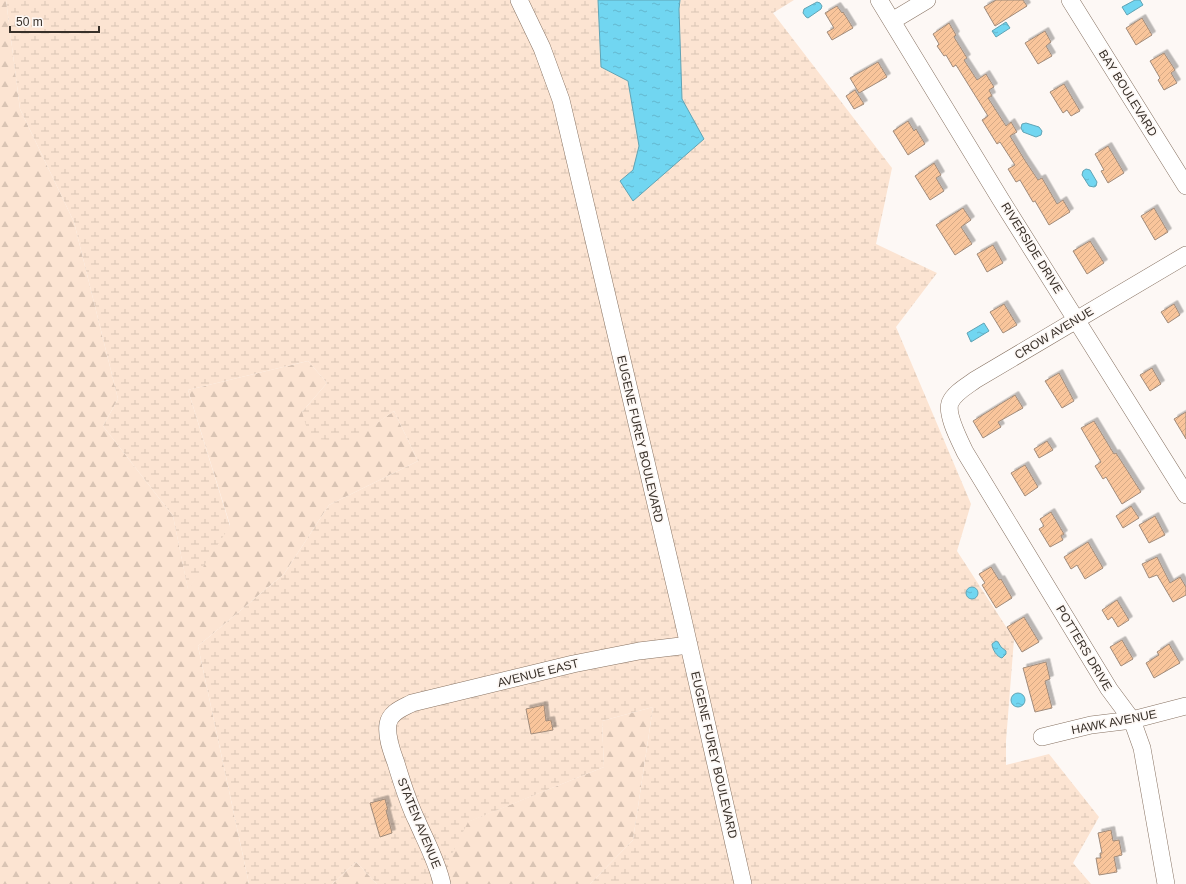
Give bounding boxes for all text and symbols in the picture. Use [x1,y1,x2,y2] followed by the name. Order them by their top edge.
[10,8,99,34] scale bar
[16,15,43,29] text: 50 m
[1096,47,1160,139] street label: BAY BOULEVARD
[998,200,1066,296] street label: RIVERSIDE DRIVE
[1012,304,1096,362] street label: CROW AVENUE
[614,354,666,524] street label: EUGENE FUREY BOULEVARD
[1053,603,1115,693] street label: POTTERS DRIVE
[496,656,581,690] street label: AVENUE EAST
[688,670,740,840] street label: EUGENE FUREY BOULEVARD
[1070,707,1158,737] street label: HAWK AVENUE
[394,776,444,870] street label: STATEN AVENUE

